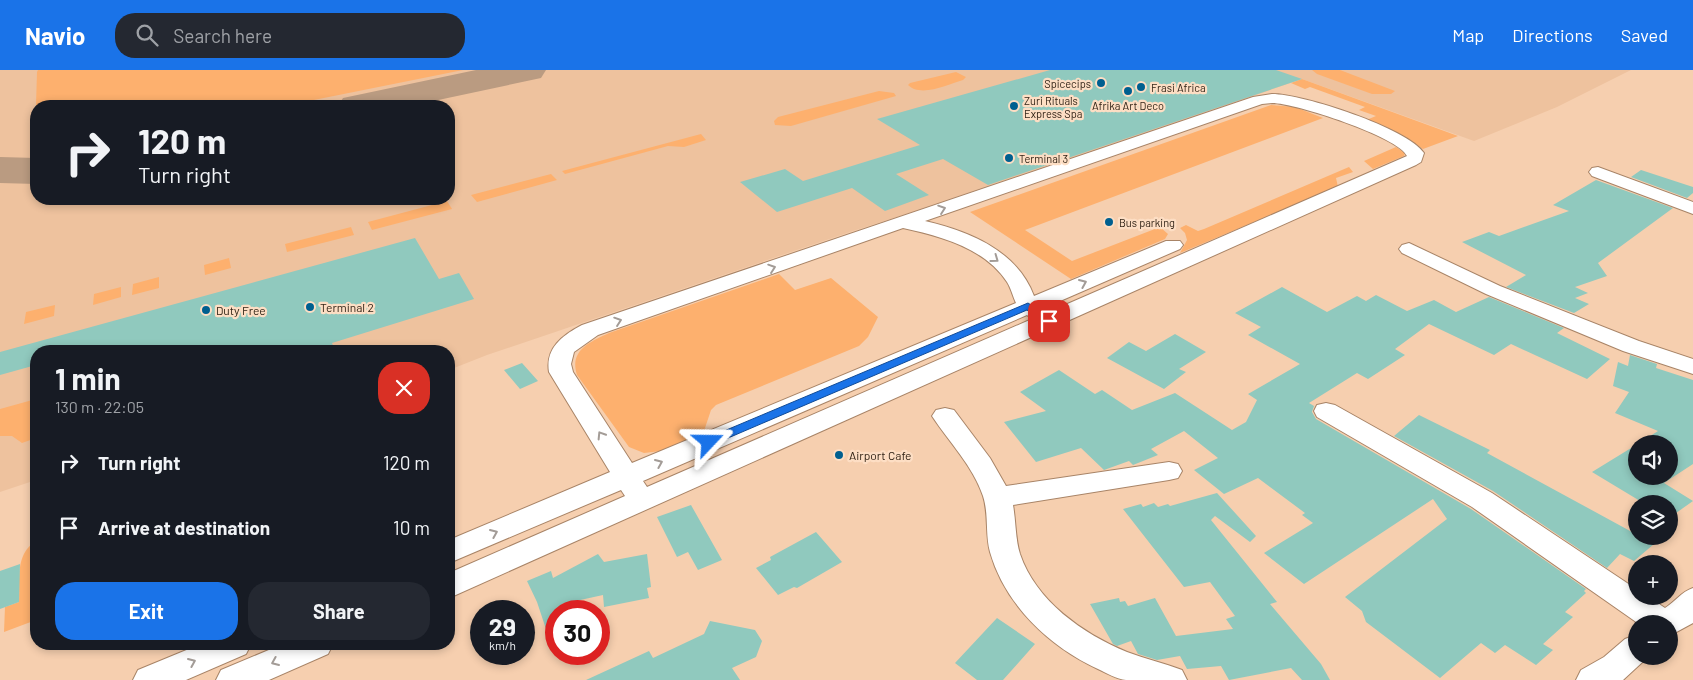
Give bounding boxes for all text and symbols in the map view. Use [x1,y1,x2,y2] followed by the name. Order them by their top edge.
[115,13,465,58] search box
[25,21,85,50] text: Navio
[133,21,161,49] icon: search
[173,24,272,47] text: Search here
[1452,24,1484,46] text: Map
[1512,24,1593,46] text: Directions
[1621,24,1668,46] text: Saved
[1044,77,1091,90] place label: Spicecips
[1095,77,1107,89] marker: Spicecips
[1135,81,1147,93] marker: Frasi Africa
[1151,81,1206,94] place label: Frasi Africa
[1122,85,1134,97] marker: Afrika Art Deco
[1024,94,1082,120] place label: Zuri Rituals Express Spa
[1092,99,1164,112] place label: Afrika Art Deco
[1008,100,1020,112] marker: Zuri Rituals Express Spa
[138,119,226,161] text: 120 m
[55,120,120,185] icon: right
[1003,152,1015,164] marker: Terminal 3
[1019,152,1068,165] place label: Terminal 3
[138,161,231,187] text: Turn right
[937,205,946,215] one-way arrow
[1103,216,1115,228] marker: Bus parking
[1119,216,1175,229] place label: Bus parking
[989,253,999,262] one-way arrow
[767,264,776,274] one-way arrow
[1078,279,1087,290] one-way arrow
[320,300,374,314] place label: Terminal 2
[1028,300,1070,342] pin
[304,301,316,313] marker: Terminal 2
[216,303,266,317] place label: Duty Free
[200,304,212,316] marker: Duty Free
[1035,307,1063,335] icon: arrive
[614,317,622,327] one-way arrow
[55,360,121,396] text: 1 min
[378,362,430,414] button: close
[55,397,144,416] text: 130 m · 22:05
[682,415,734,467] position arrow
[598,432,607,441] one-way arrow
[1628,435,1678,665] map controls
[1628,435,1678,485] button: sound
[849,448,912,462] place label: Airport Cafe
[55,449,83,477] icon: right
[833,449,845,461] marker: Airport Cafe
[98,451,180,474] text: Turn right
[383,451,430,474] text: 120 m
[654,458,663,469] one-way arrow
[1628,495,1678,545] button: layers
[55,514,83,542] icon: arrive
[98,516,270,539] text: Arrive at destination
[393,516,430,539] text: 10 m
[489,529,498,540] one-way arrow
[1628,555,1678,605] button: +
[55,582,238,640] button: Exit
[248,582,430,640] button: Share
[545,600,610,665] speed limit sign: 30
[489,611,516,641] text: 29
[1628,615,1678,665] button: −
[489,638,516,652] text: km/h
[271,655,280,666] one-way arrow
[187,658,196,668] one-way arrow

